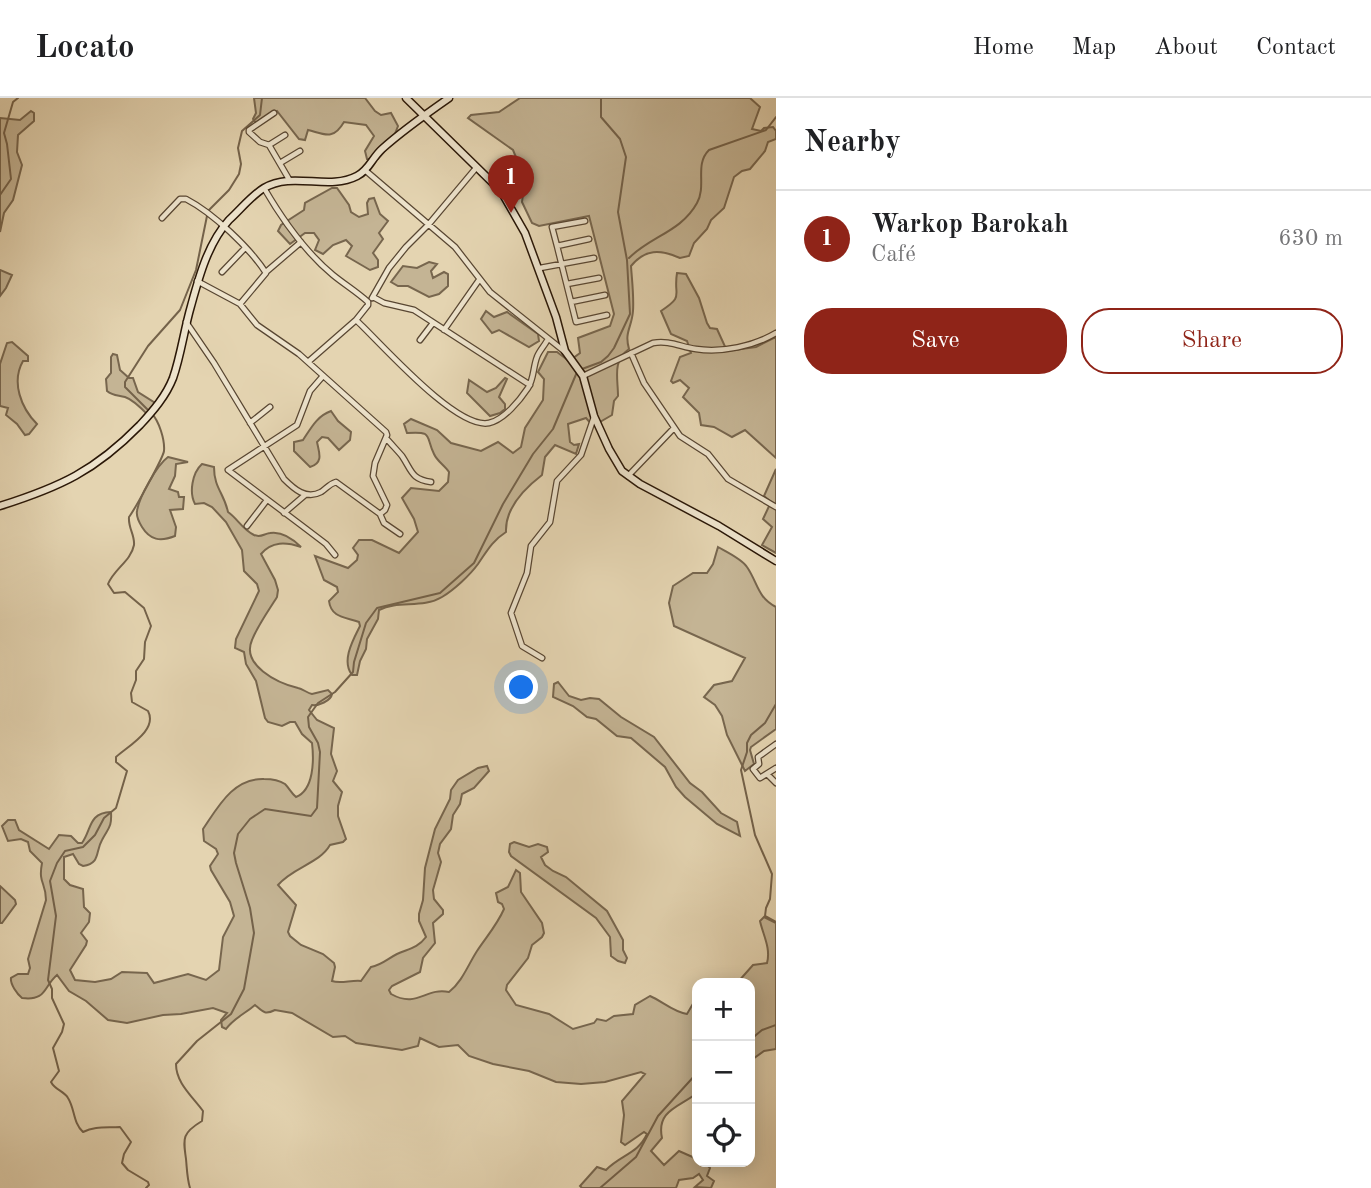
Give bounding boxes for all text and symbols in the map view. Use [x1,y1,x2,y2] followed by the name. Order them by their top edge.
[35,32,135,65] text: Locato
[973,36,1034,60] text: Home
[1072,36,1116,60] text: Map
[1154,36,1218,60] text: About
[1256,36,1336,60] text: Contact
[804,128,901,158] text: Nearby
[488,155,534,213] pin: 1
[871,212,1068,238] text: Warkop Barokah
[820,227,834,250] text: 1
[1278,227,1343,250] text: 630 m
[871,243,916,266] text: Café
[804,308,1067,374] button: Save
[1081,308,1343,374] button: Share
[504,670,538,704] your location
[692,978,755,1167] map controls
[692,978,755,1041] button: +
[692,1041,755,1104] button: −
[692,1104,755,1167] button: locate

